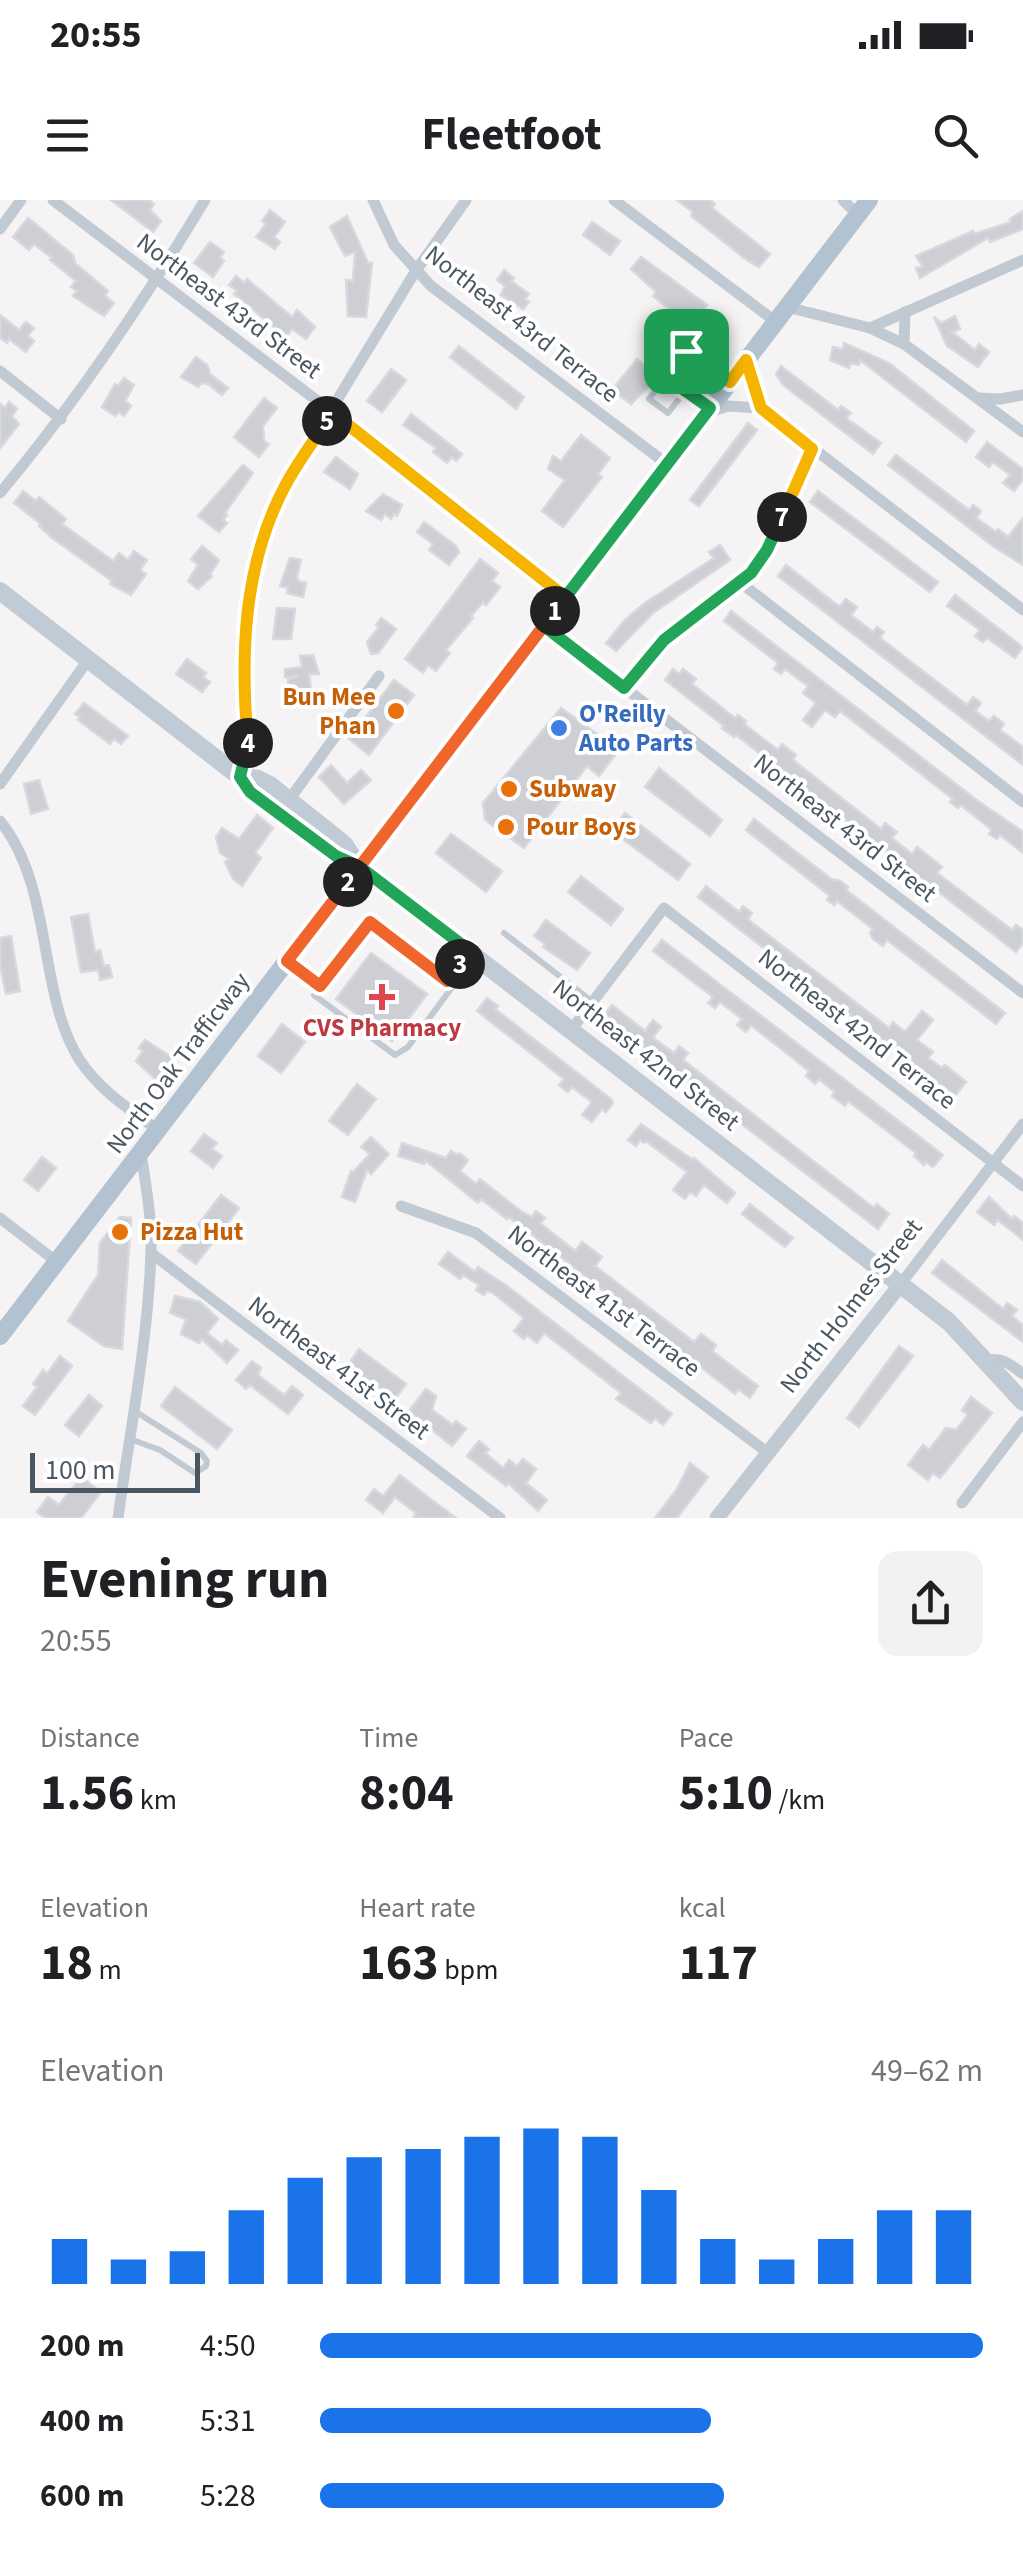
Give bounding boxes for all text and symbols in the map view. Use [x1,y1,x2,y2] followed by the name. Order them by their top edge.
[50,8,142,62] text: 20:55
[421,103,602,167] text: Fleetfoot
[40,108,95,163] icon: menu
[928,108,983,163] icon: search
[129,224,329,388] street label: Northeast 43rd Street
[417,237,627,411] street label: Northeast 43rd Terrace
[644,309,729,394] pin
[659,324,714,379] icon: arrive
[302,396,352,446] pin: 5
[320,401,334,441] text: 5
[757,492,807,542] pin: 7
[775,497,789,537] text: 7
[530,586,580,636] pin: 1
[548,591,562,631] text: 1
[282,679,376,744] place label: Bun Mee Phan
[578,696,693,761] place label: O'Reilly Auto Parts
[385,700,407,722] marker: Bun Mee Phan
[548,717,570,739] marker: O'Reilly Auto Parts
[223,718,273,768] pin: 4
[241,723,255,763] text: 4
[746,745,944,911] street label: Northeast 43rd Street
[529,771,617,807] place label: Subway
[498,778,520,800] marker: Subway
[526,809,636,845] place label: Pour Boys
[495,816,517,838] marker: Pour Boys
[323,857,373,907] pin: 2
[341,862,355,902] text: 2
[435,939,485,989] pin: 3
[750,940,964,1118] street label: Northeast 42nd Terrace
[453,944,467,984] text: 3
[98,964,258,1161] street label: North Oak Trafficway
[545,970,748,1140] street label: Northeast 42nd Street
[371,986,393,1008] marker: CVS Pharmacy
[303,1010,461,1046] place label: CVS Pharmacy
[771,1211,931,1401] street label: North Holmes Street
[140,1214,244,1250] place label: Pizza Hut
[500,1216,708,1386] street label: Northeast 41st Terrace
[109,1221,131,1243] marker: Pizza Hut
[241,1288,438,1449] street label: Northeast 41st Street
[30,1448,200,1492] scale bar
[45,1450,116,1490] text: 100 m
[40,1541,329,1619] text: Evening run
[878,1551,983,1656] button: share
[40,1618,112,1664] text: 20:55
[40,1718,140,1758] text: Distance
[359,1718,418,1758] text: Time
[679,1718,734,1758] text: Pace
[40,1758,134,1829] text: 1.56
[359,1758,454,1829] text: 8:04
[679,1758,773,1829] text: 5:10
[134,1780,177,1820] text: km
[773,1780,825,1820] text: /km
[40,1888,149,1928] text: Elevation
[359,1888,476,1928] text: Heart rate
[679,1888,726,1928] text: kcal
[40,1928,93,1999] text: 18
[359,1928,439,1999] text: 163
[679,1928,758,1999] text: 117
[93,1950,122,1990] text: m
[439,1950,498,1990] text: bpm
[40,2048,165,2094] text: Elevation
[871,2048,983,2094] text: 49–62 m
[40,2323,125,2369] text: 200 m
[200,2323,256,2369] text: 4:50
[40,2398,125,2444] text: 400 m
[200,2398,256,2444] text: 5:31
[40,2473,125,2519] text: 600 m
[200,2473,256,2519] text: 5:28

